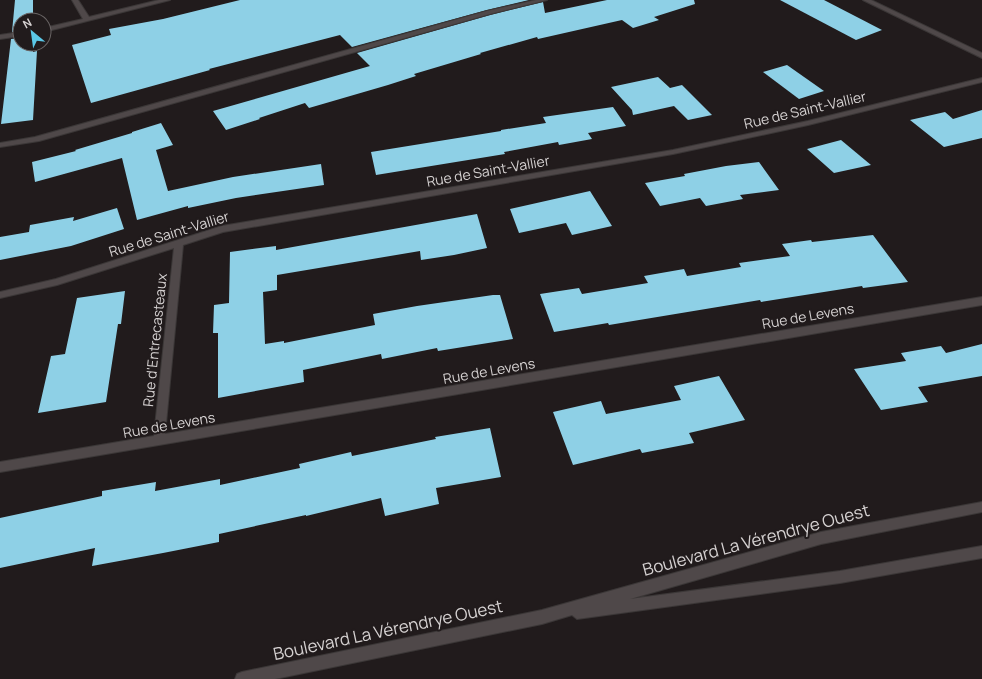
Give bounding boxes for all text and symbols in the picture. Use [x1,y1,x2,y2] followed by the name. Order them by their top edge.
[12,12,52,52] north arrow
[20,14,34,31] text: N
[742,86,868,133] street label: Rue de Saint-Vallier
[425,150,551,191] street label: Rue de Saint-Vallier
[106,206,231,261] street label: Rue de Saint-Vallier
[138,272,171,408] street label: Rue d'Entrecasteaux
[761,298,855,333] street label: Rue de Levens
[442,353,536,388] street label: Rue de Levens
[122,407,216,442] street label: Rue de Levens
[640,498,872,581] street label: Boulevard La Vérendrye Ouest
[271,594,505,665] street label: Boulevard La Vérendrye Ouest

